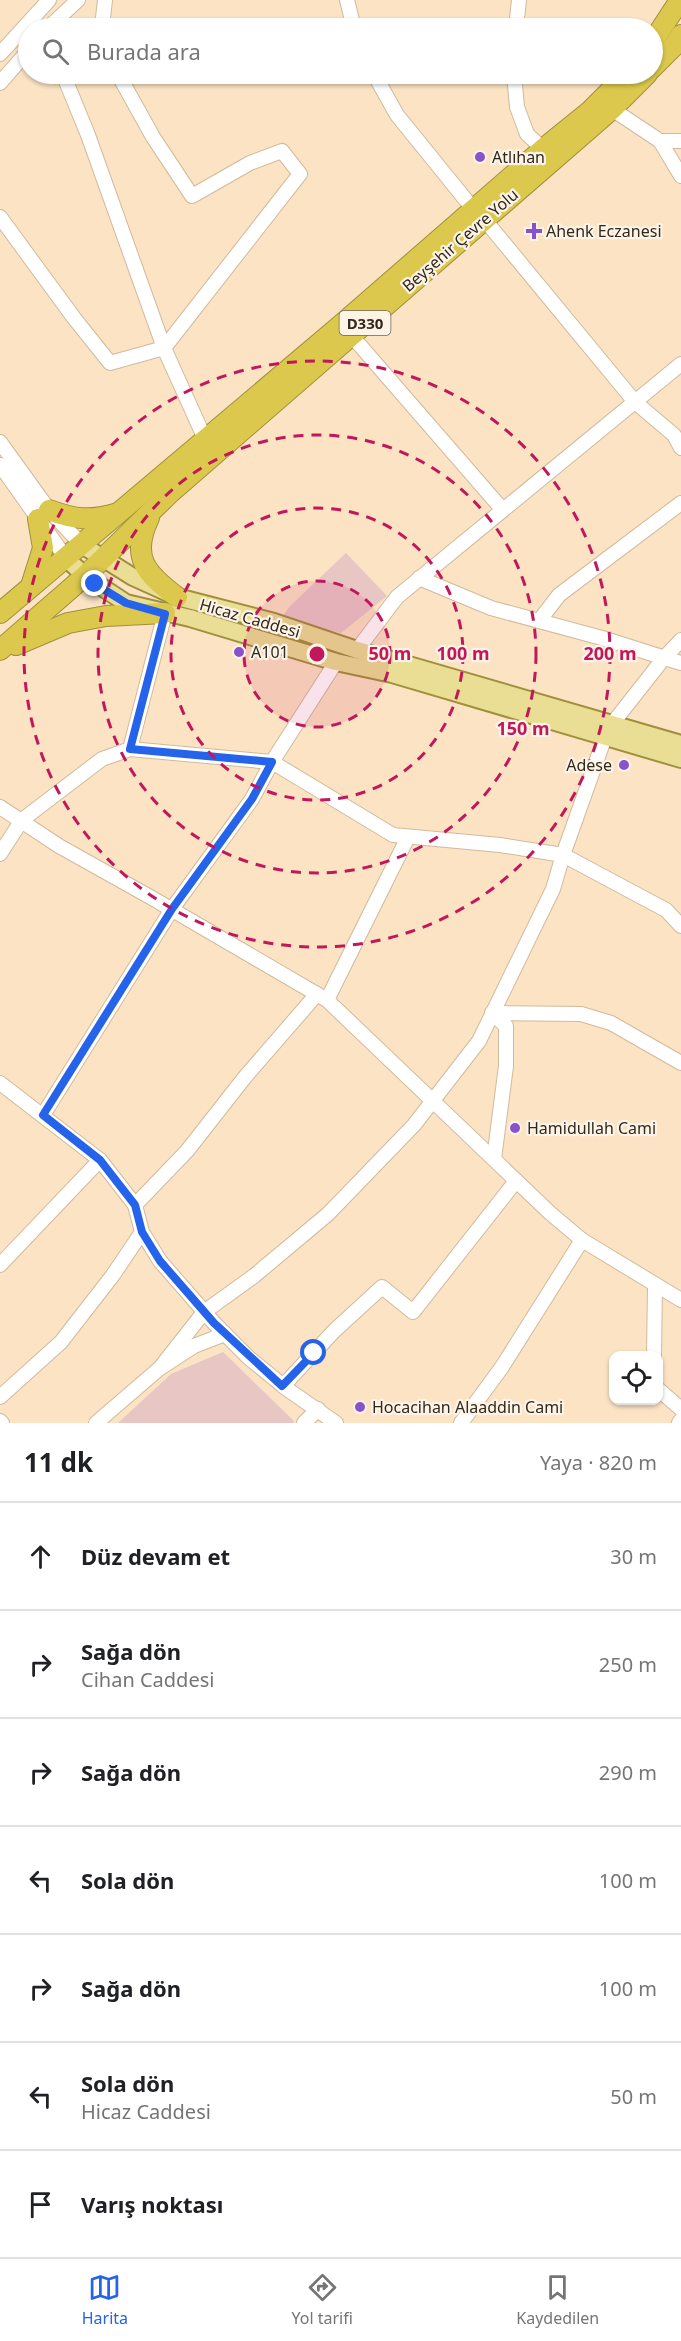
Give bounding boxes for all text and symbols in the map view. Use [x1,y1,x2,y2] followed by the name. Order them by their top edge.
[18,18,663,84] search box
[39,35,72,68] icon: search
[87,36,201,66] text: Burada ara
[492,146,545,168] place label: Atlıhan
[473,150,487,164] marker: Atlıhan
[397,183,523,297] street label: Beyşehir Çevre Yolu
[546,220,662,242] place label: Ahenk Eczanesi
[527,224,541,238] marker: Ahenk Eczanesi
[340,311,391,335] road number: D330
[81,570,107,596] route end
[197,593,303,643] street label: Hicaz Caddesi
[251,641,289,663] place label: A101
[369,641,411,665] text: 50 m
[436,641,490,665] text: 100 m
[583,641,637,665] text: 200 m
[307,644,327,664] centre of rings
[232,645,246,659] marker: A101
[496,716,550,740] text: 150 m
[566,754,612,776] place label: Adese
[617,758,631,772] marker: Adese
[527,1117,656,1139] place label: Hamidullah Cami
[508,1121,522,1135] marker: Hamidullah Cami
[300,1339,326,1365] route start
[609,1351,663,1405] map controls
[609,1351,663,1405] button: locate
[372,1396,563,1418] place label: Hocacihan Alaaddin Cami
[353,1400,367,1414] marker: Hocacihan Alaaddin Cami
[24,1444,93,1480] text: 11 dk
[540,1449,657,1476] text: Yaya · 820 m
[24,1540,57,1573] icon: ahead
[81,1541,230,1571] text: Düz devam et
[610,1543,657,1570] text: 30 m
[81,1636,181,1666] text: Sağa dön
[24,1648,57,1681] icon: right
[599,1651,657,1678] text: 250 m
[81,1666,214,1693] text: Cihan Caddesi
[24,1756,57,1789] icon: right
[81,1757,181,1787] text: Sağa dön
[599,1759,657,1786] text: 290 m
[24,1864,57,1897] icon: left
[81,1865,174,1895] text: Sola dön
[599,1867,657,1894] text: 100 m
[24,1972,57,2005] icon: right
[81,1973,181,2003] text: Sağa dön
[599,1975,657,2002] text: 100 m
[81,2068,174,2098] text: Sola dön
[24,2080,57,2113] icon: left
[610,2083,657,2110] text: 50 m
[81,2098,211,2125] text: Hicaz Caddesi
[24,2188,57,2221] icon: arrive
[81,2189,223,2219] text: Varış noktası
[82,2271,128,2329] tab: Harita
[292,2271,353,2329] tab: Yol tarifi
[516,2271,599,2329] tab: Kaydedilen

